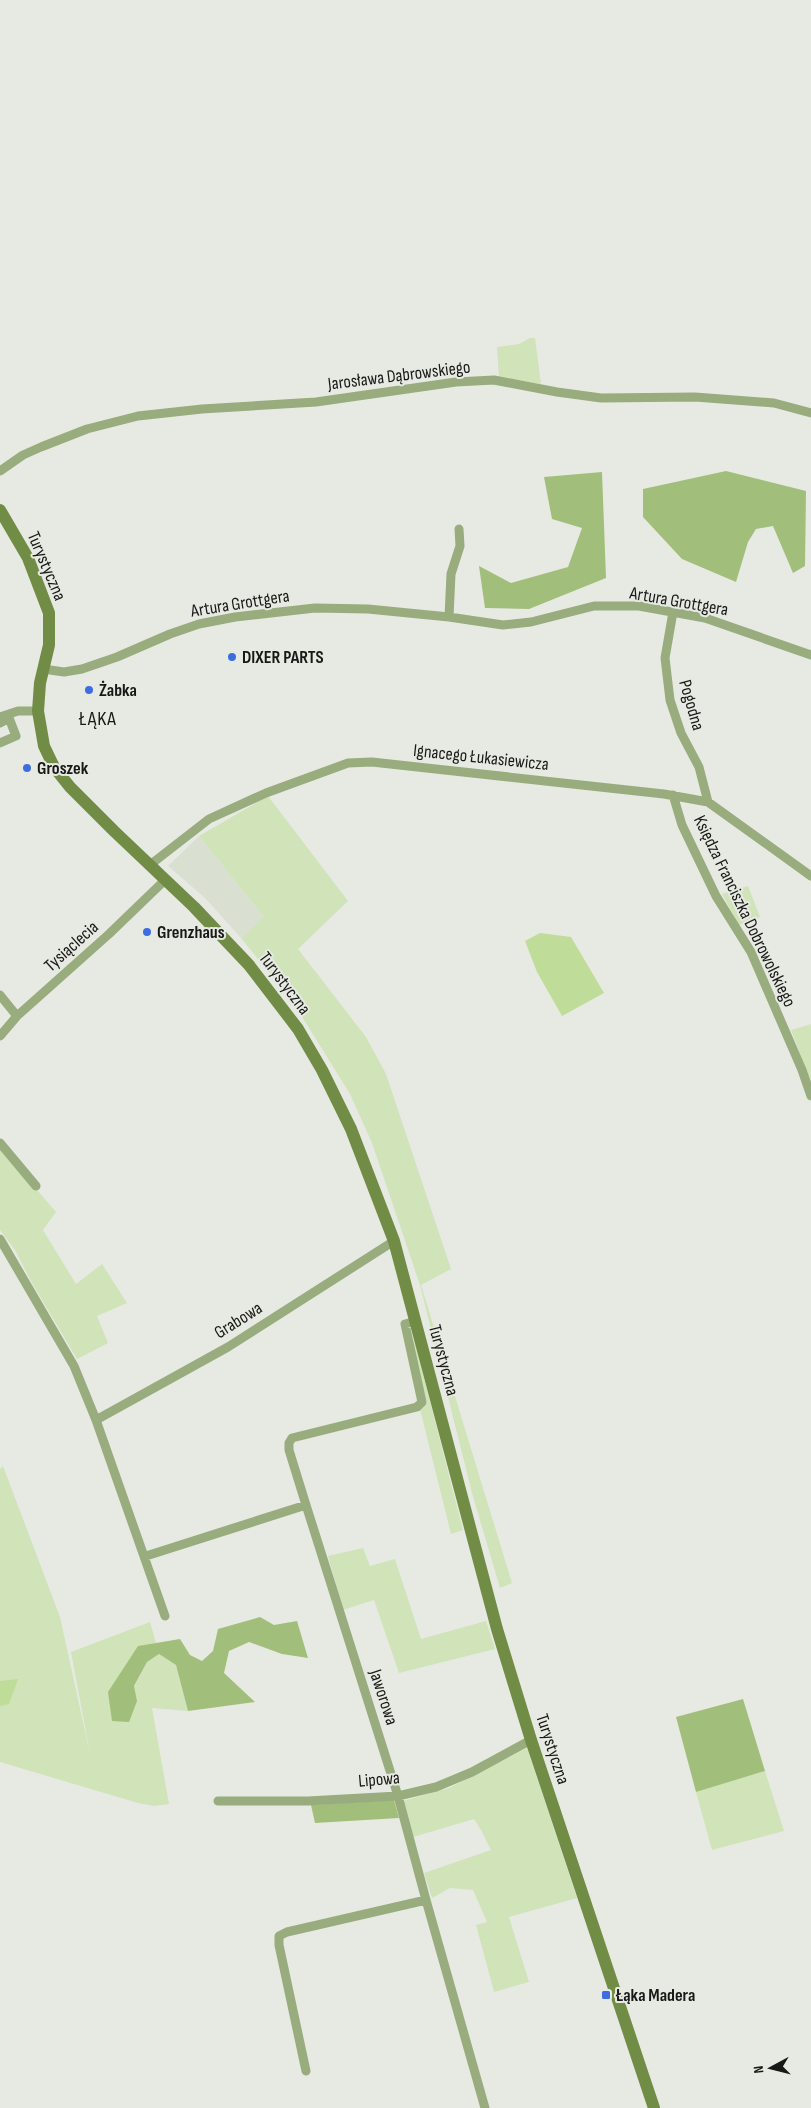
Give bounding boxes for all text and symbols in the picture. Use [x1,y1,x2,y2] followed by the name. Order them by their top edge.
[326,356,471,395] street label: Jarosława Dąbrowskiego
[23,529,70,604] street label: Turystyczna
[627,582,730,620] street label: Artura Grottgera
[188,585,291,622] street label: Artura Grottgera
[242,647,324,668] place label: DIXER PARTS
[226,651,238,663] marker: DIXER PARTS
[674,677,709,733] street label: Pogodna
[99,680,137,701] place label: Żabka
[83,684,95,696] marker: Żabka
[78,707,117,731] district label: ŁĄKA
[412,740,550,775] street label: Ignacego Łukasiewicza
[37,758,89,779] place label: Groszek
[21,762,33,774] marker: Groszek
[689,812,800,1010] street label: Księdza Franciszka Dobrowolskiego
[40,917,103,976] street label: Tysiąclecia
[157,922,225,943] place label: Grenzhaus
[141,926,153,938] marker: Grenzhaus
[254,948,315,1019] street label: Turystyczna
[210,1298,266,1343] street label: Grabowa
[424,1322,463,1398] street label: Turystyczna
[364,1666,402,1728] street label: Jaworowa
[531,1711,574,1787] street label: Turystyczna
[357,1767,401,1792] street label: Lipowa
[615,1985,695,2006] place label: Łąka Madera
[600,1989,612,2001] marker: Łąka Madera
[746,2043,796,2093] north arrow
[750,2065,767,2074] text: N

